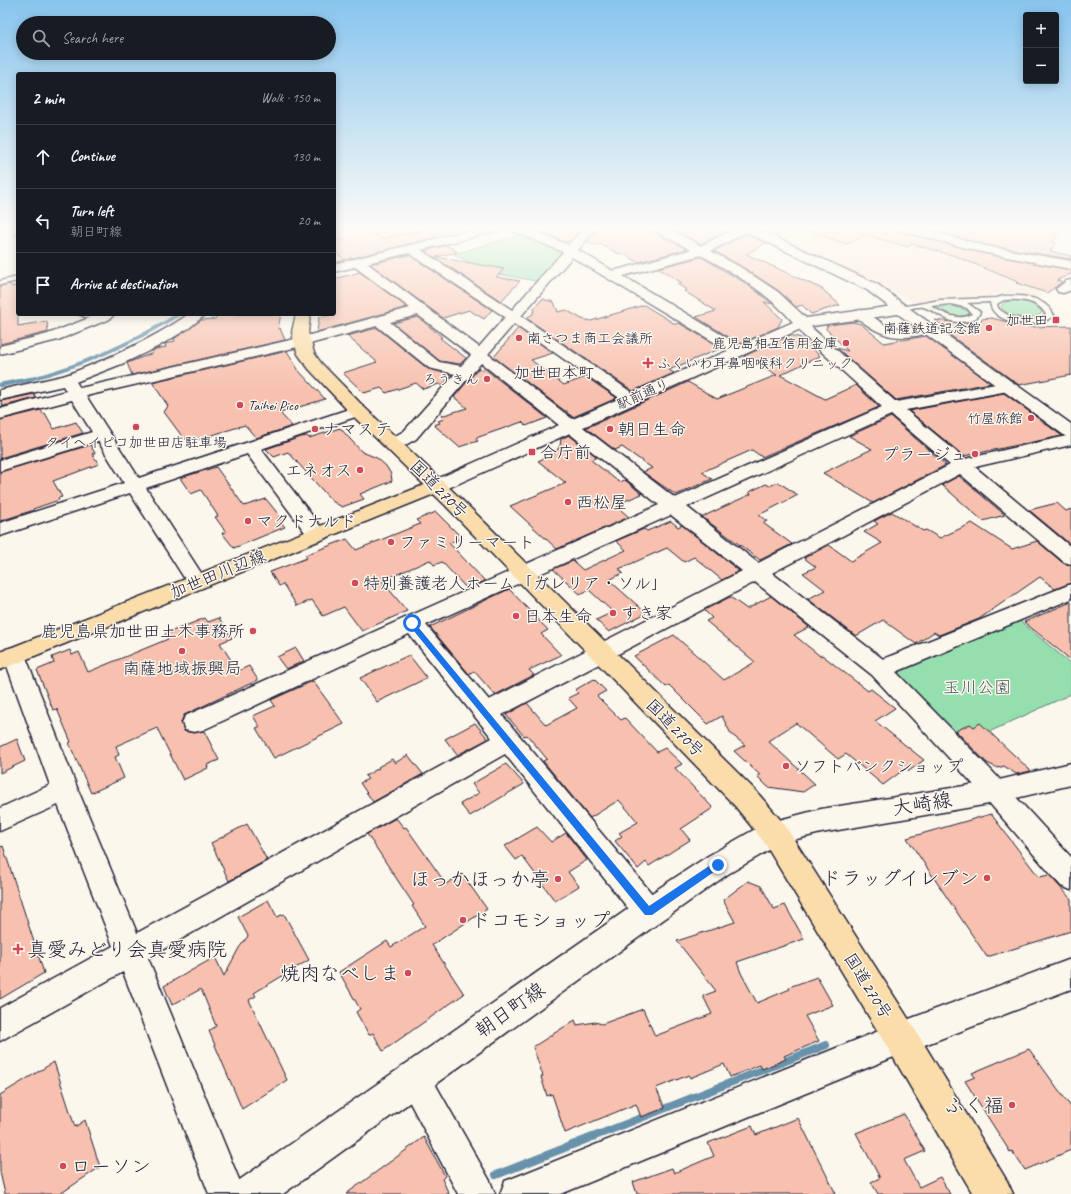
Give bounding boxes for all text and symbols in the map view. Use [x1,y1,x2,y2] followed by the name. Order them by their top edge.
[1023,12,1059,84] map controls
[1023,12,1059,48] button: +
[16,16,336,60] search box
[30,27,52,49] icon: search
[62,29,123,48] text: Search here
[1023,48,1059,84] button: −
[32,88,65,109] text: 2 min
[261,90,320,106] text: Walk · 150 m
[32,146,54,168] icon: ahead
[70,147,115,166] text: Continue
[292,149,320,165] text: 130 m
[70,202,113,221] text: Turn left
[32,210,54,232] icon: left
[298,213,320,229] text: 20 m
[70,224,122,240] text: 朝日町線
[32,274,54,296] icon: arrive
[70,275,177,294] text: Arrive at destination
[1006,312,1048,329] place label: 加世田
[1051,315,1061,325] marker: 加世田
[883,320,981,337] place label: 南薩鉄道記念館
[984,323,994,333] marker: 南薩鉄道記念館
[527,330,653,347] place label: 南さつま商工会議所
[514,333,524,343] marker: 南さつま商工会議所
[712,335,838,352] place label: 鹿児島相互信用金庫
[841,338,851,348] marker: 鹿児島相互信用金庫
[657,355,853,372] place label: ふくいわ耳鼻咽喉科クリニック
[642,357,654,369] marker: ふくいわ耳鼻咽喉科クリニック
[514,363,594,383] district label: 加世田本町
[423,371,479,388] place label: ろうきん
[482,374,492,384] marker: ろうきん
[614,375,672,413] street label: 駅前通り
[248,397,299,414] place label: Taihei Pico
[235,400,245,410] marker: Taihei Pico
[967,410,1023,427] place label: 竹屋旅館
[1026,413,1036,423] marker: 竹屋旅館
[323,419,392,440] place label: ナマステ
[618,419,686,440] place label: 朝日生命
[131,422,141,432] marker: タイヘイピコ加世田店駐車場
[310,424,320,434] marker: ナマステ
[605,424,615,434] marker: 朝日生命
[45,434,227,451] place label: タイヘイピコ加世田店駐車場
[540,442,591,463] place label: 合庁前
[882,444,967,465] place label: プラージュ
[527,447,537,457] marker: 合庁前
[970,449,980,459] marker: プラージュ
[405,455,473,523] street label: 国道270号
[285,460,352,481] place label: エネオス
[355,465,365,475] marker: エネオス
[576,492,627,513] place label: 西松屋
[563,497,573,507] marker: 西松屋
[256,511,357,532] place label: マクドナルド
[243,516,253,526] marker: マクドナルド
[399,532,535,553] place label: ファミリーマート
[386,537,396,547] marker: ファミリーマート
[167,545,269,603] street label: 加世田川辺線
[363,573,668,594] place label: 特別養護老人ホーム「ガレリア・ソル」
[350,578,360,588] marker: 特別養護老人ホーム「ガレリア・ソル」
[621,603,672,624] place label: すき家
[524,606,592,627] place label: 日本生命
[608,608,618,618] marker: すき家
[511,611,521,621] marker: 日本生命
[403,614,421,632] route start
[41,621,245,642] place label: 鹿児島県加世田土木事務所
[248,626,258,636] marker: 鹿児島県加世田土木事務所
[177,646,187,656] marker: 南薩地域振興局
[123,658,242,679] place label: 南薩地域振興局
[943,677,1011,698] park label: 玉川公園
[641,694,709,762] street label: 国道270号
[794,756,963,777] place label: ソフトバンクショップ
[781,761,791,771] marker: ソフトバンクショップ
[890,787,954,821] street label: 大崎線
[709,856,727,874] route end
[821,866,979,891] place label: ドラッグイレブン
[410,867,550,892] place label: ほっかほっか亭
[982,873,992,883] marker: ドラッグイレブン
[553,874,563,884] marker: ほっかほっか亭
[471,908,610,933] place label: ドコモショップ
[458,915,468,925] marker: ドコモショップ
[27,937,227,962] place label: 真愛みどり会真愛病院
[12,943,24,955] marker: 真愛みどり会真愛病院
[840,949,896,1023] street label: 国道270号
[280,961,400,986] place label: 焼肉なべしま
[403,968,413,978] marker: 焼肉なべしま
[470,977,550,1043] street label: 朝日町線
[944,1093,1004,1118] place label: ふく福
[1007,1100,1017,1110] marker: ふく福
[71,1154,151,1179] place label: ローソン
[58,1161,68,1171] marker: ローソン

